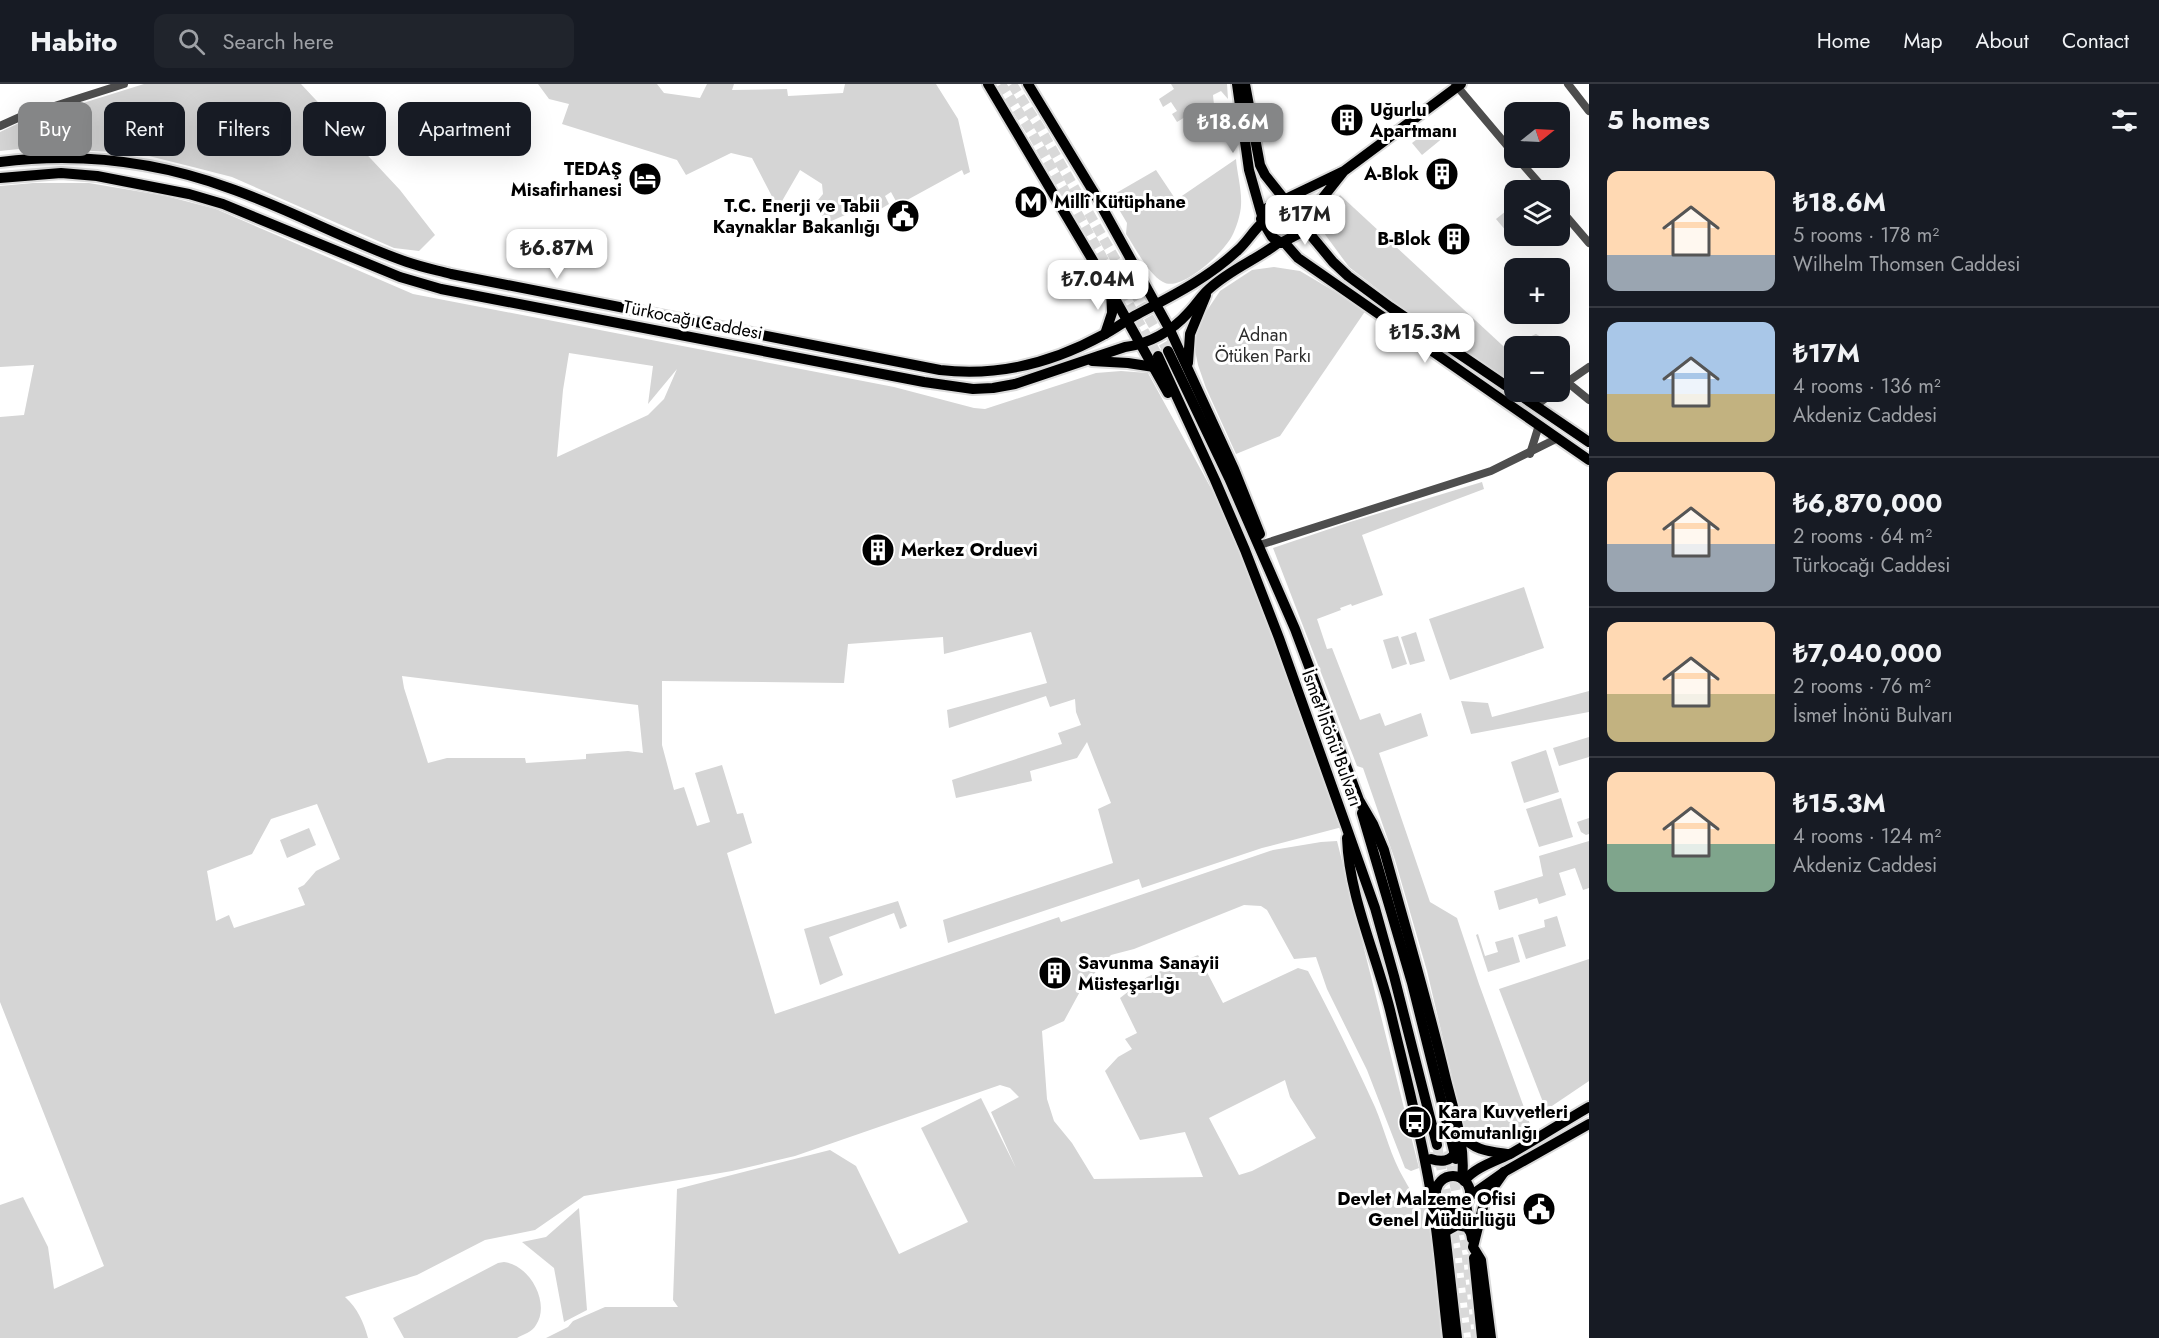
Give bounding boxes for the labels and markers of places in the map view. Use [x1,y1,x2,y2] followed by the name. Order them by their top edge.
[1369,97,1457,144] place label: Uğurlu Apartmanı
[1329,102,1365,138] building icon: Uğurlu Apartmanı
[1184,103,1282,154] pin: ₺18.6M
[511,156,622,203] place label: TEDAŞ Misafirhanesi
[1424,156,1460,192] building icon: A-Blok
[627,161,663,197] hotel icon: TEDAŞ Misafirhanesi
[1363,161,1420,187] place label: A-Blok
[1013,184,1049,220] metro station icon: Millî Kütüphane
[1054,189,1186,215] place label: Millî Kütüphane
[713,193,880,240] place label: T.C. Enerji ve Tabii Kaynaklar Bakanlığı
[1269,195,1341,246] pin: ₺17M
[885,198,921,234] public building icon: T.C. Enerji ve Tabii Kaynaklar Bakanlığı
[1436,221,1472,257] building icon: B-Blok
[1377,226,1432,252] place label: B-Blok
[508,229,606,280] pin: ₺6.87M
[1049,260,1147,311] pin: ₺7.04M
[1376,313,1474,364] pin: ₺15.3M
[860,532,896,568] building icon: Merkez Orduevi
[901,537,1038,563] place label: Merkez Orduevi
[1078,950,1219,997] place label: Savunma Sanayii Müsteşarlığı
[1037,955,1073,991] building icon: Savunma Sanayii Müsteşarlığı
[1438,1099,1568,1146] place label: Kara Kuvvetleri Komutanlığı
[1397,1104,1433,1140] bus stop icon: Kara Kuvvetleri Komutanlığı
[1337,1186,1516,1233] place label: Devlet Malzeme Ofisi Genel Müdürlüğü
[1521,1191,1557,1227] public building icon: Devlet Malzeme Ofisi Genel Müdürlüğü

